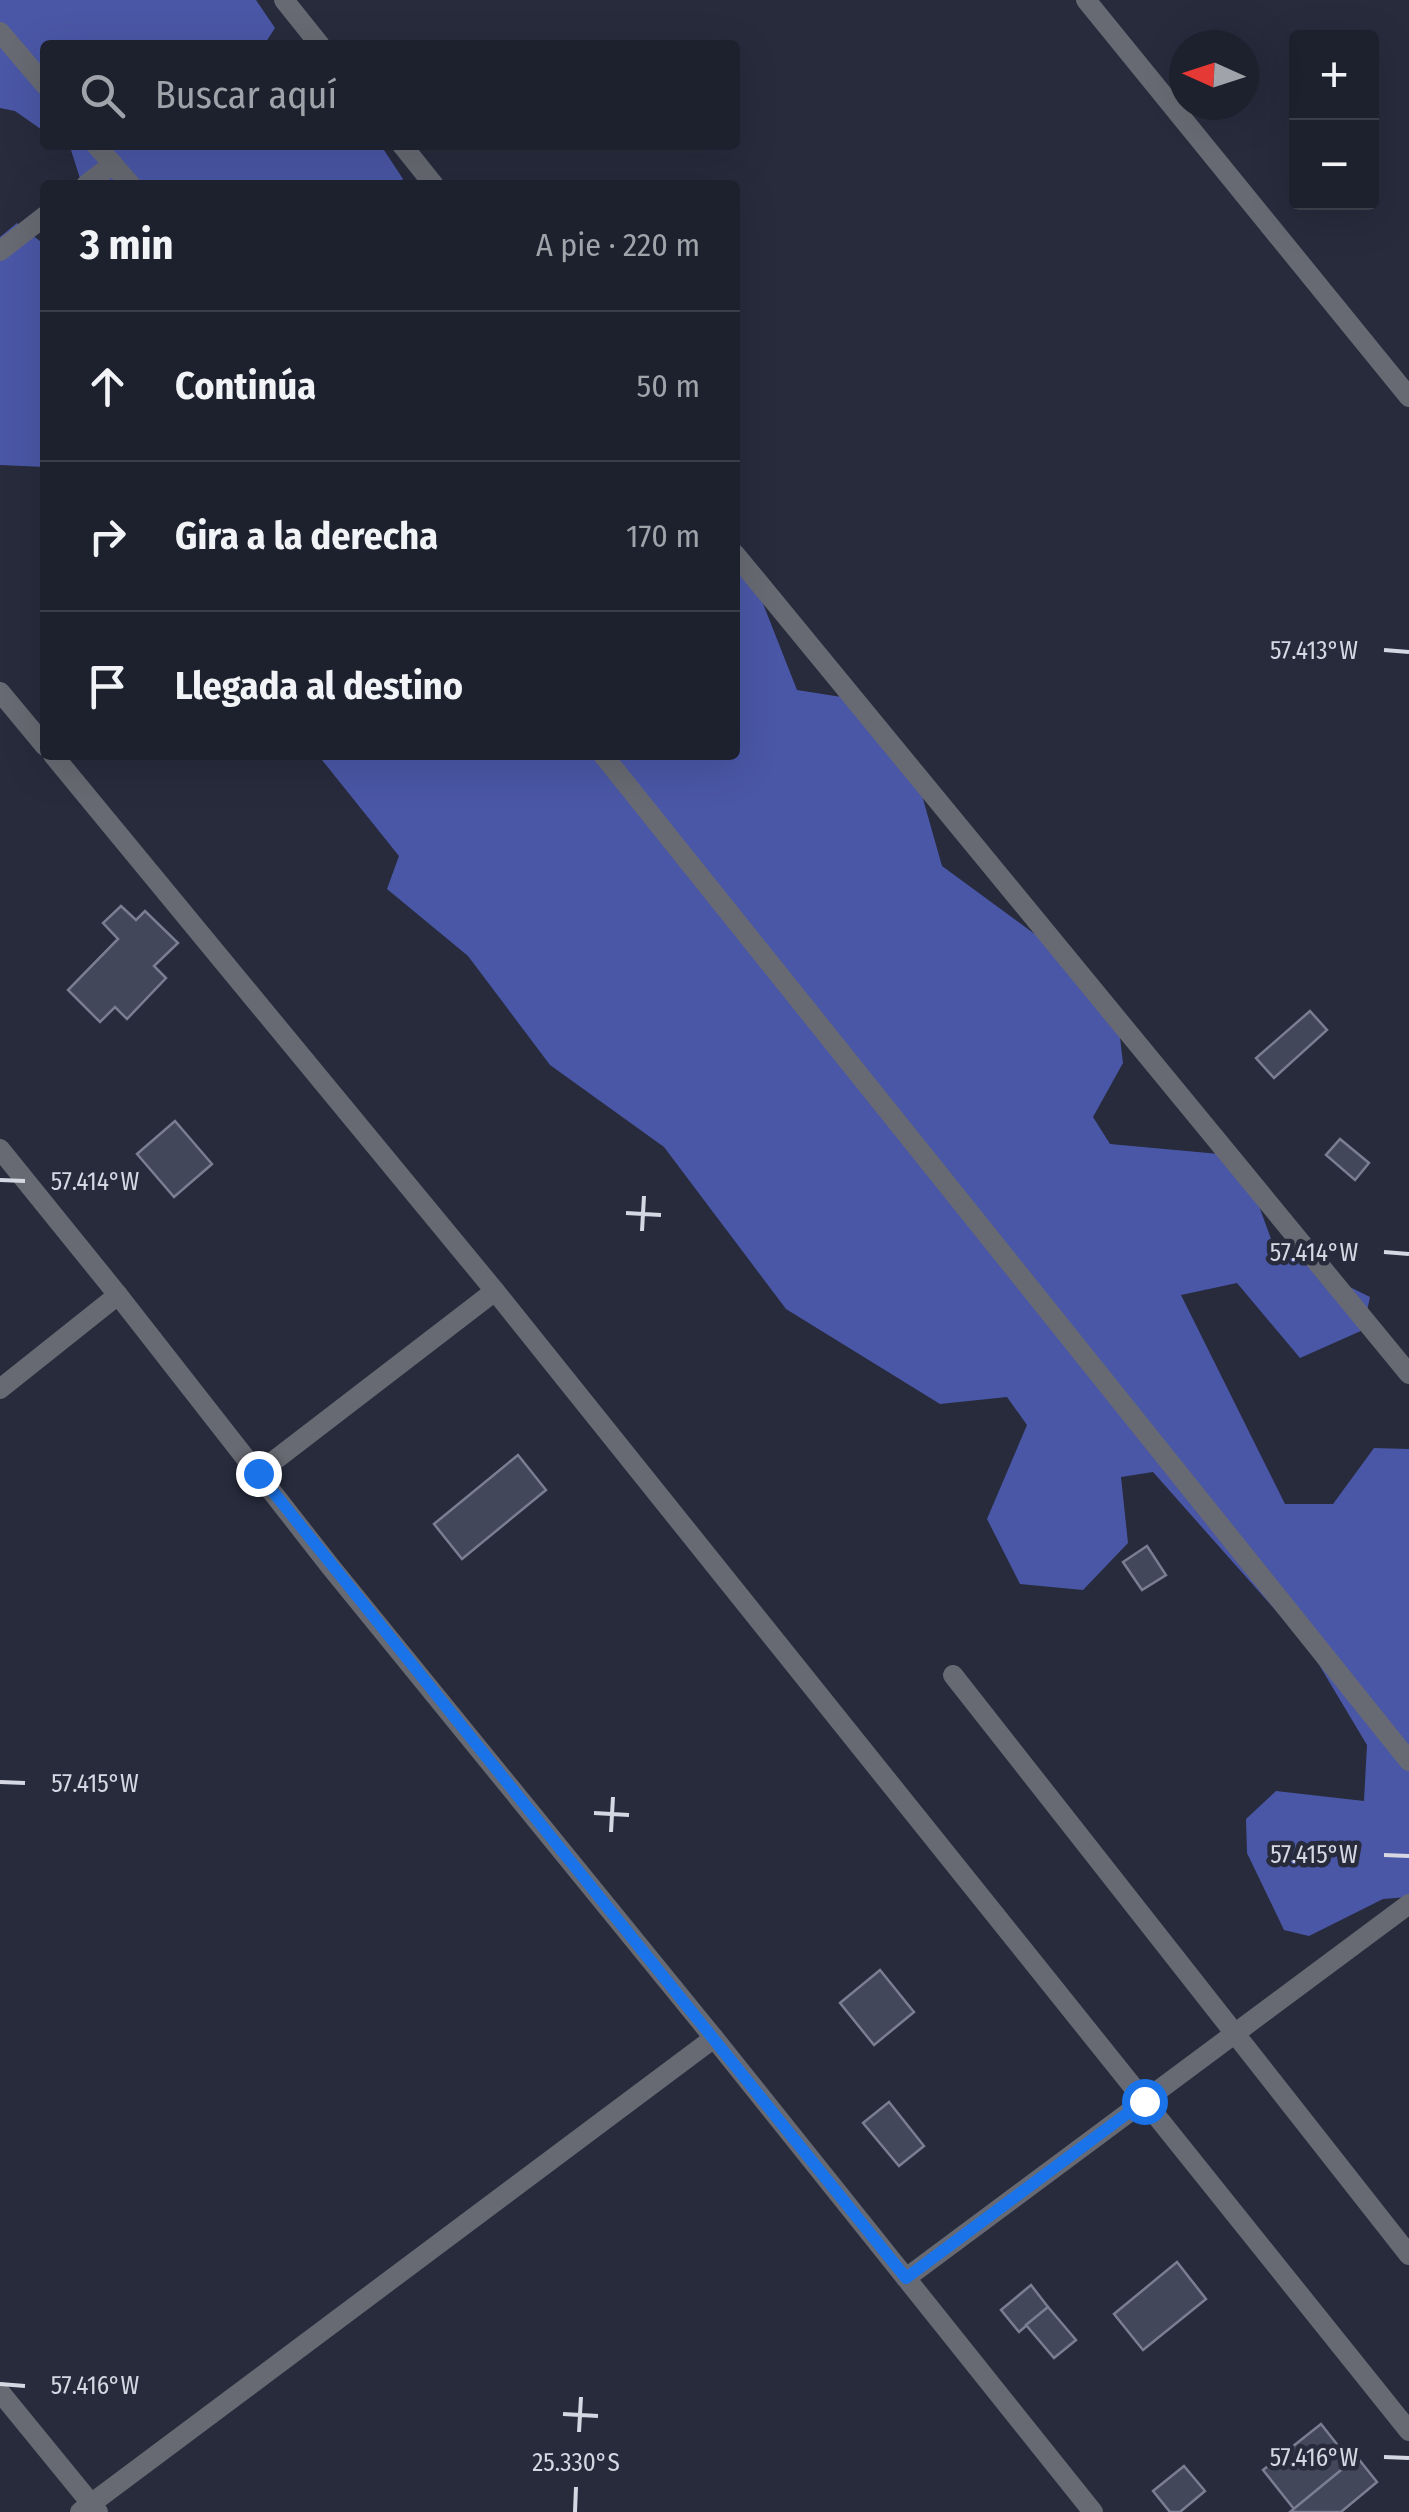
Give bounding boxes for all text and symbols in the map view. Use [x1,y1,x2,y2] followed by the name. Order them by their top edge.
[1169,30,1259,120] north arrow
[1289,30,1379,210] map controls
[1289,30,1379,120] button: +
[40,40,740,150] search box
[75,68,130,123] icon: search
[155,72,337,118] text: Buscar aquí
[1289,120,1379,210] button: −
[80,220,174,270] text: 3 min
[536,226,700,264] text: A pie · 220 m
[80,359,135,414] icon: ahead
[175,363,316,409] text: Continúa
[637,367,700,405] text: 50 m
[80,509,135,564] icon: right
[175,513,438,559] text: Gira a la derecha
[626,517,700,555] text: 170 m
[1270,636,1358,666] text: 57.413°W
[80,659,135,714] icon: arrive
[175,663,463,709] text: Llegada al destino
[51,1167,140,1197] text: 57.414°W
[1270,1238,1359,1268] text: 57.414°W
[236,1451,282,1497] route end
[51,1769,139,1799] text: 57.415°W
[1270,1840,1358,1870] text: 57.415°W
[1122,2079,1168,2125] route start
[51,2371,140,2401] text: 57.416°W
[1270,2443,1359,2473] text: 57.416°W
[532,2448,620,2478] text: 25.330°S

